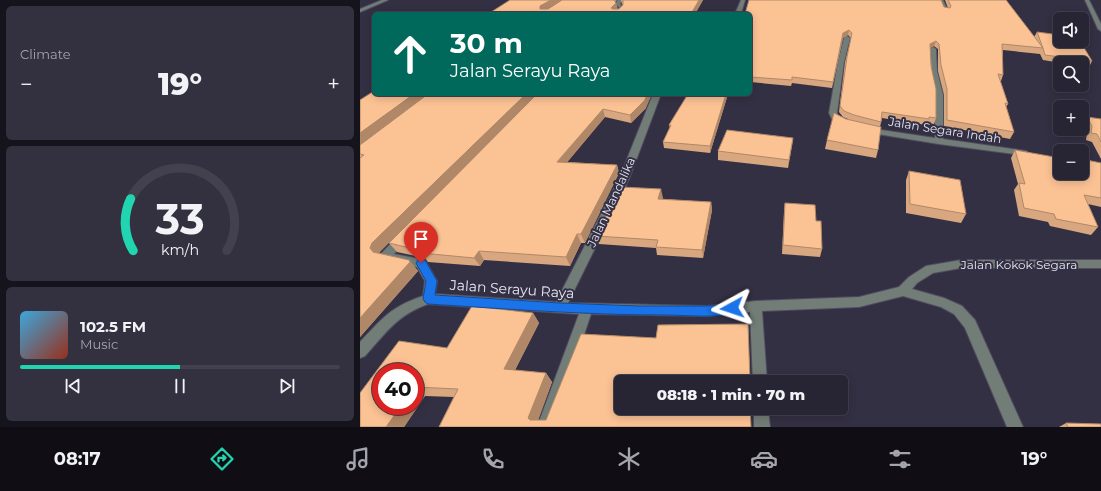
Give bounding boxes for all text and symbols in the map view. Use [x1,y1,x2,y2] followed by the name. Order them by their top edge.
[1053,12,1089,180] map controls
[1053,12,1089,48] button: sound
[450,26,523,60] text: 30 m
[384,28,436,80] icon: ahead
[20,46,71,62] text: Climate
[1053,56,1089,92] button: search
[450,60,610,82] text: Jalan Serayu Raya
[158,66,202,103] text: 19°
[20,71,33,98] text: −
[327,71,340,98] text: +
[1053,100,1089,136] button: +
[886,114,1003,146] street label: Jalan Segara Indah
[1053,144,1089,180] button: −
[583,155,638,250] street label: Jalan Mandalika
[154,194,205,244] text: 33
[404,222,438,263] pin
[410,228,432,250] icon: arrive
[161,241,199,259] text: km/h
[960,257,1077,272] street label: Jalan Kokok Segara
[448,276,575,302] street label: Jalan Serayu Raya
[711,287,753,329] position arrow
[80,317,146,336] text: 102.5 FM
[80,336,118,352] text: Music
[372,363,424,415] speed limit sign: 40
[62,375,84,397] icon: previous
[169,375,191,397] icon: pause
[276,375,298,397] icon: next
[657,385,805,404] text: 08:18 · 1 min · 70 m
[208,445,236,473] icon: directions
[344,445,372,473] icon: music
[479,445,507,473] icon: phone
[615,445,643,473] icon: climate
[750,445,778,473] icon: car
[886,445,914,473] icon: filters
[54,448,101,470] text: 08:17
[1021,448,1047,470] text: 19°

